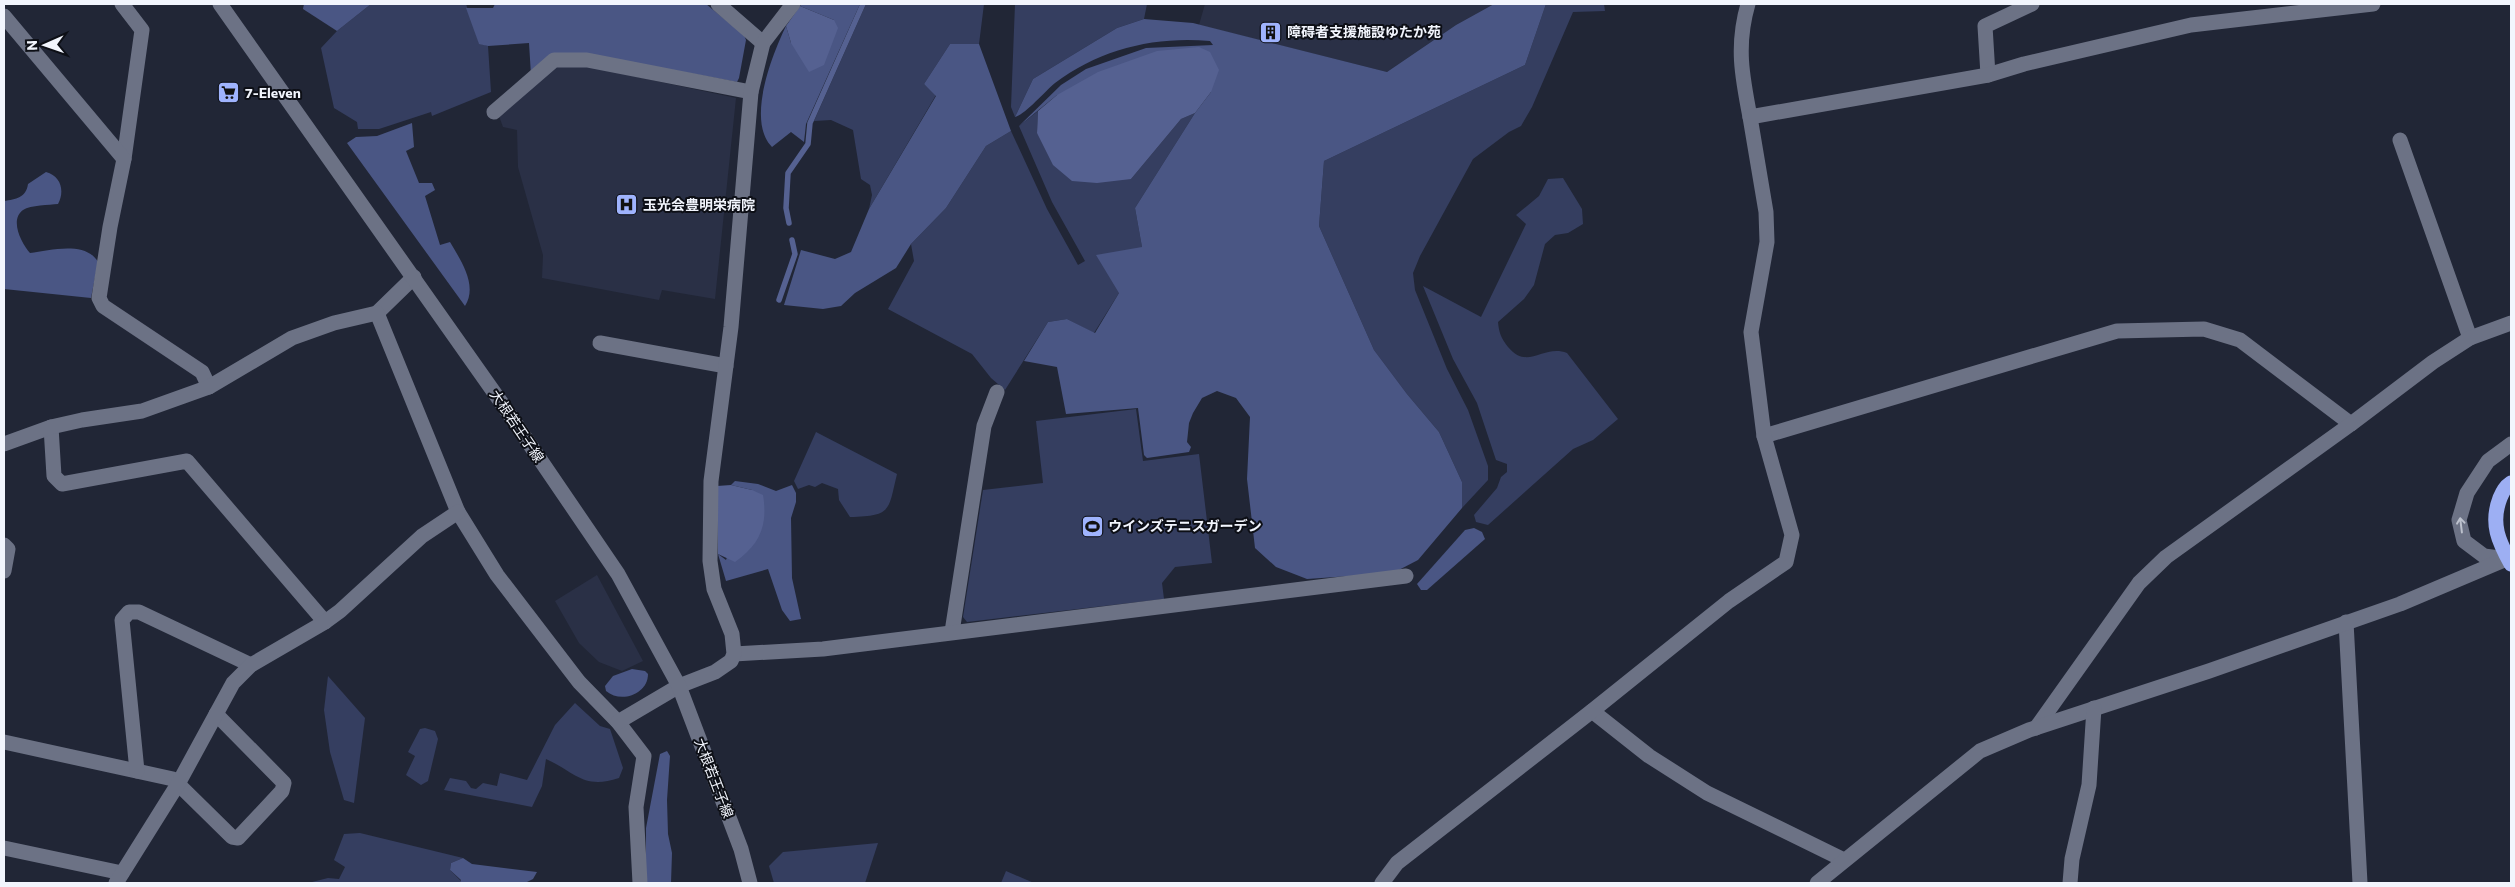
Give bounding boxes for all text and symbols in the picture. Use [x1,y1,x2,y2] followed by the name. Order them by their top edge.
[20,20,70,70] north arrow
[1259,20,1283,44] building icon: 障碍者支援施設ゆたか苑
[1287,23,1441,40] place label: 障碍者支援施設ゆたか苑
[23,40,40,51] text: N
[217,81,241,105] supermarket icon: 7-Eleven
[245,84,301,101] place label: 7-Eleven
[615,193,639,217] hospital icon: 玉光会豊明栄病院
[643,196,755,213] place label: 玉光会豊明栄病院
[487,386,548,465] street label: 大根若王子線
[1080,514,1104,538] sports icon: ウインズテニスガーデン
[1108,517,1262,534] place label: ウインズテニスガーデン
[2456,517,2466,533] one-way arrow
[691,736,737,820] street label: 大根若王子線

